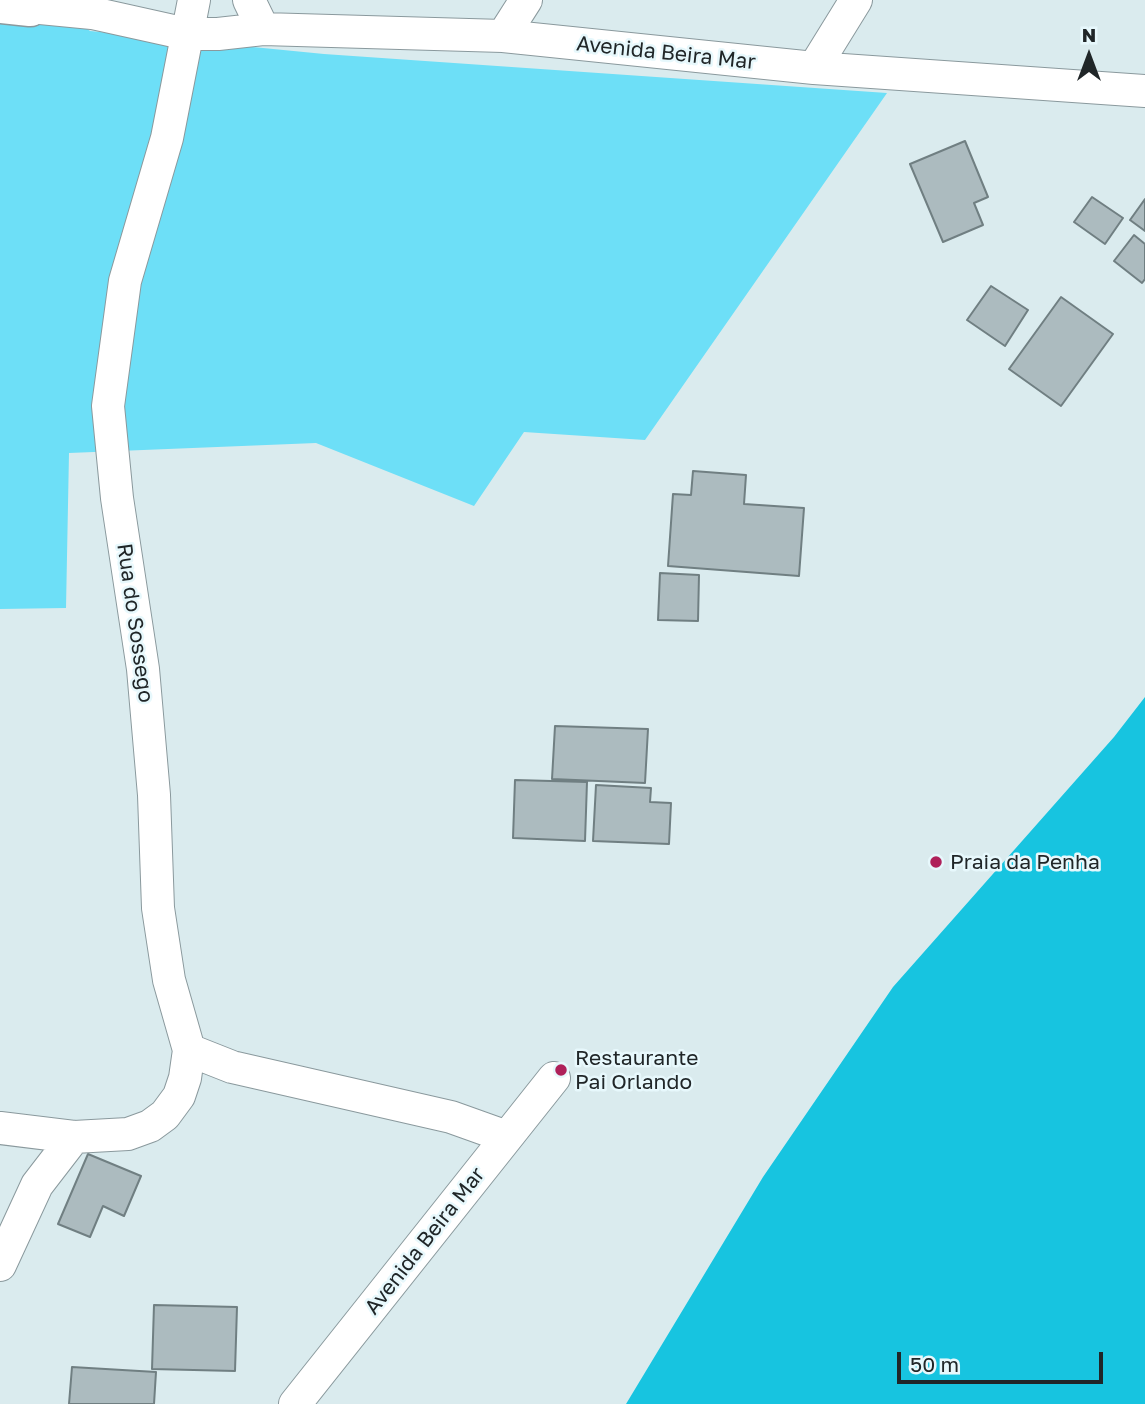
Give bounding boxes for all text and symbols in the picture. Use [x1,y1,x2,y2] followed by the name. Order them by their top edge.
[1054,21,1124,91] north arrow
[1082,23,1096,46] text: N
[575,31,757,75] street label: Avenida Beira Mar
[111,542,159,704] street label: Rua do Sossego
[950,849,1100,875] place label: Praia da Penha
[928,854,944,870] marker: Praia da Penha
[575,1045,698,1095] place label: Restaurante Pai Orlando
[553,1062,569,1078] marker: Restaurante Pai Orlando
[360,1162,490,1320] street label: Avenida Beira Mar
[900,1338,1106,1382] scale bar
[910,1351,959,1377] text: 50 m

